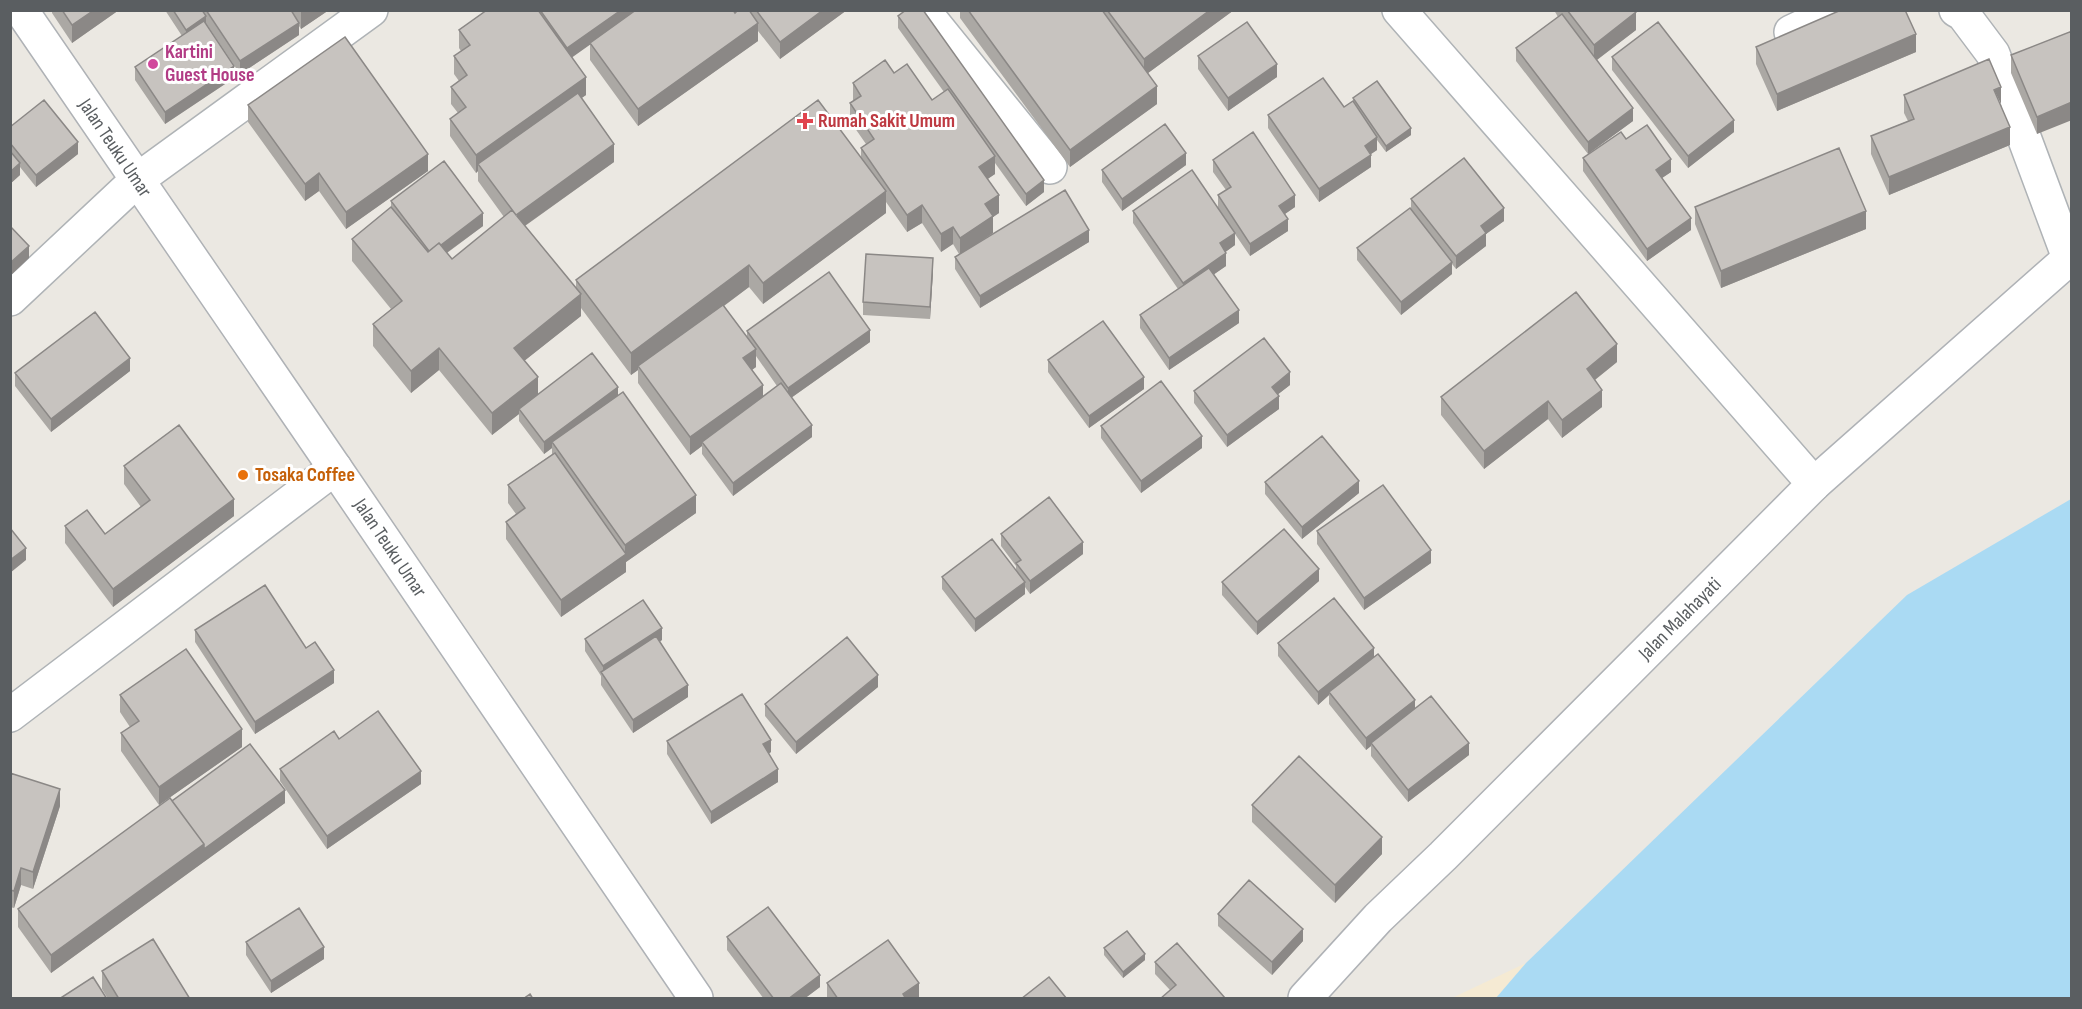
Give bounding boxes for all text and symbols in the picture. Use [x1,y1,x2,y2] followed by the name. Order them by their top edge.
[165,40,255,87] place label: Kartini Guest House
[146,57,160,71] marker: Kartini Guest House
[73,93,157,202] street label: Jalan Teuku Umar
[818,109,955,133] place label: Rumah Sakit Umum
[796,112,814,130] marker: Rumah Sakit Umum
[255,463,355,487] place label: Tosaka Coffee
[236,468,250,482] marker: Tosaka Coffee
[348,493,432,602] street label: Jalan Teuku Umar
[1633,573,1726,666] street label: Jalan Malahayati

